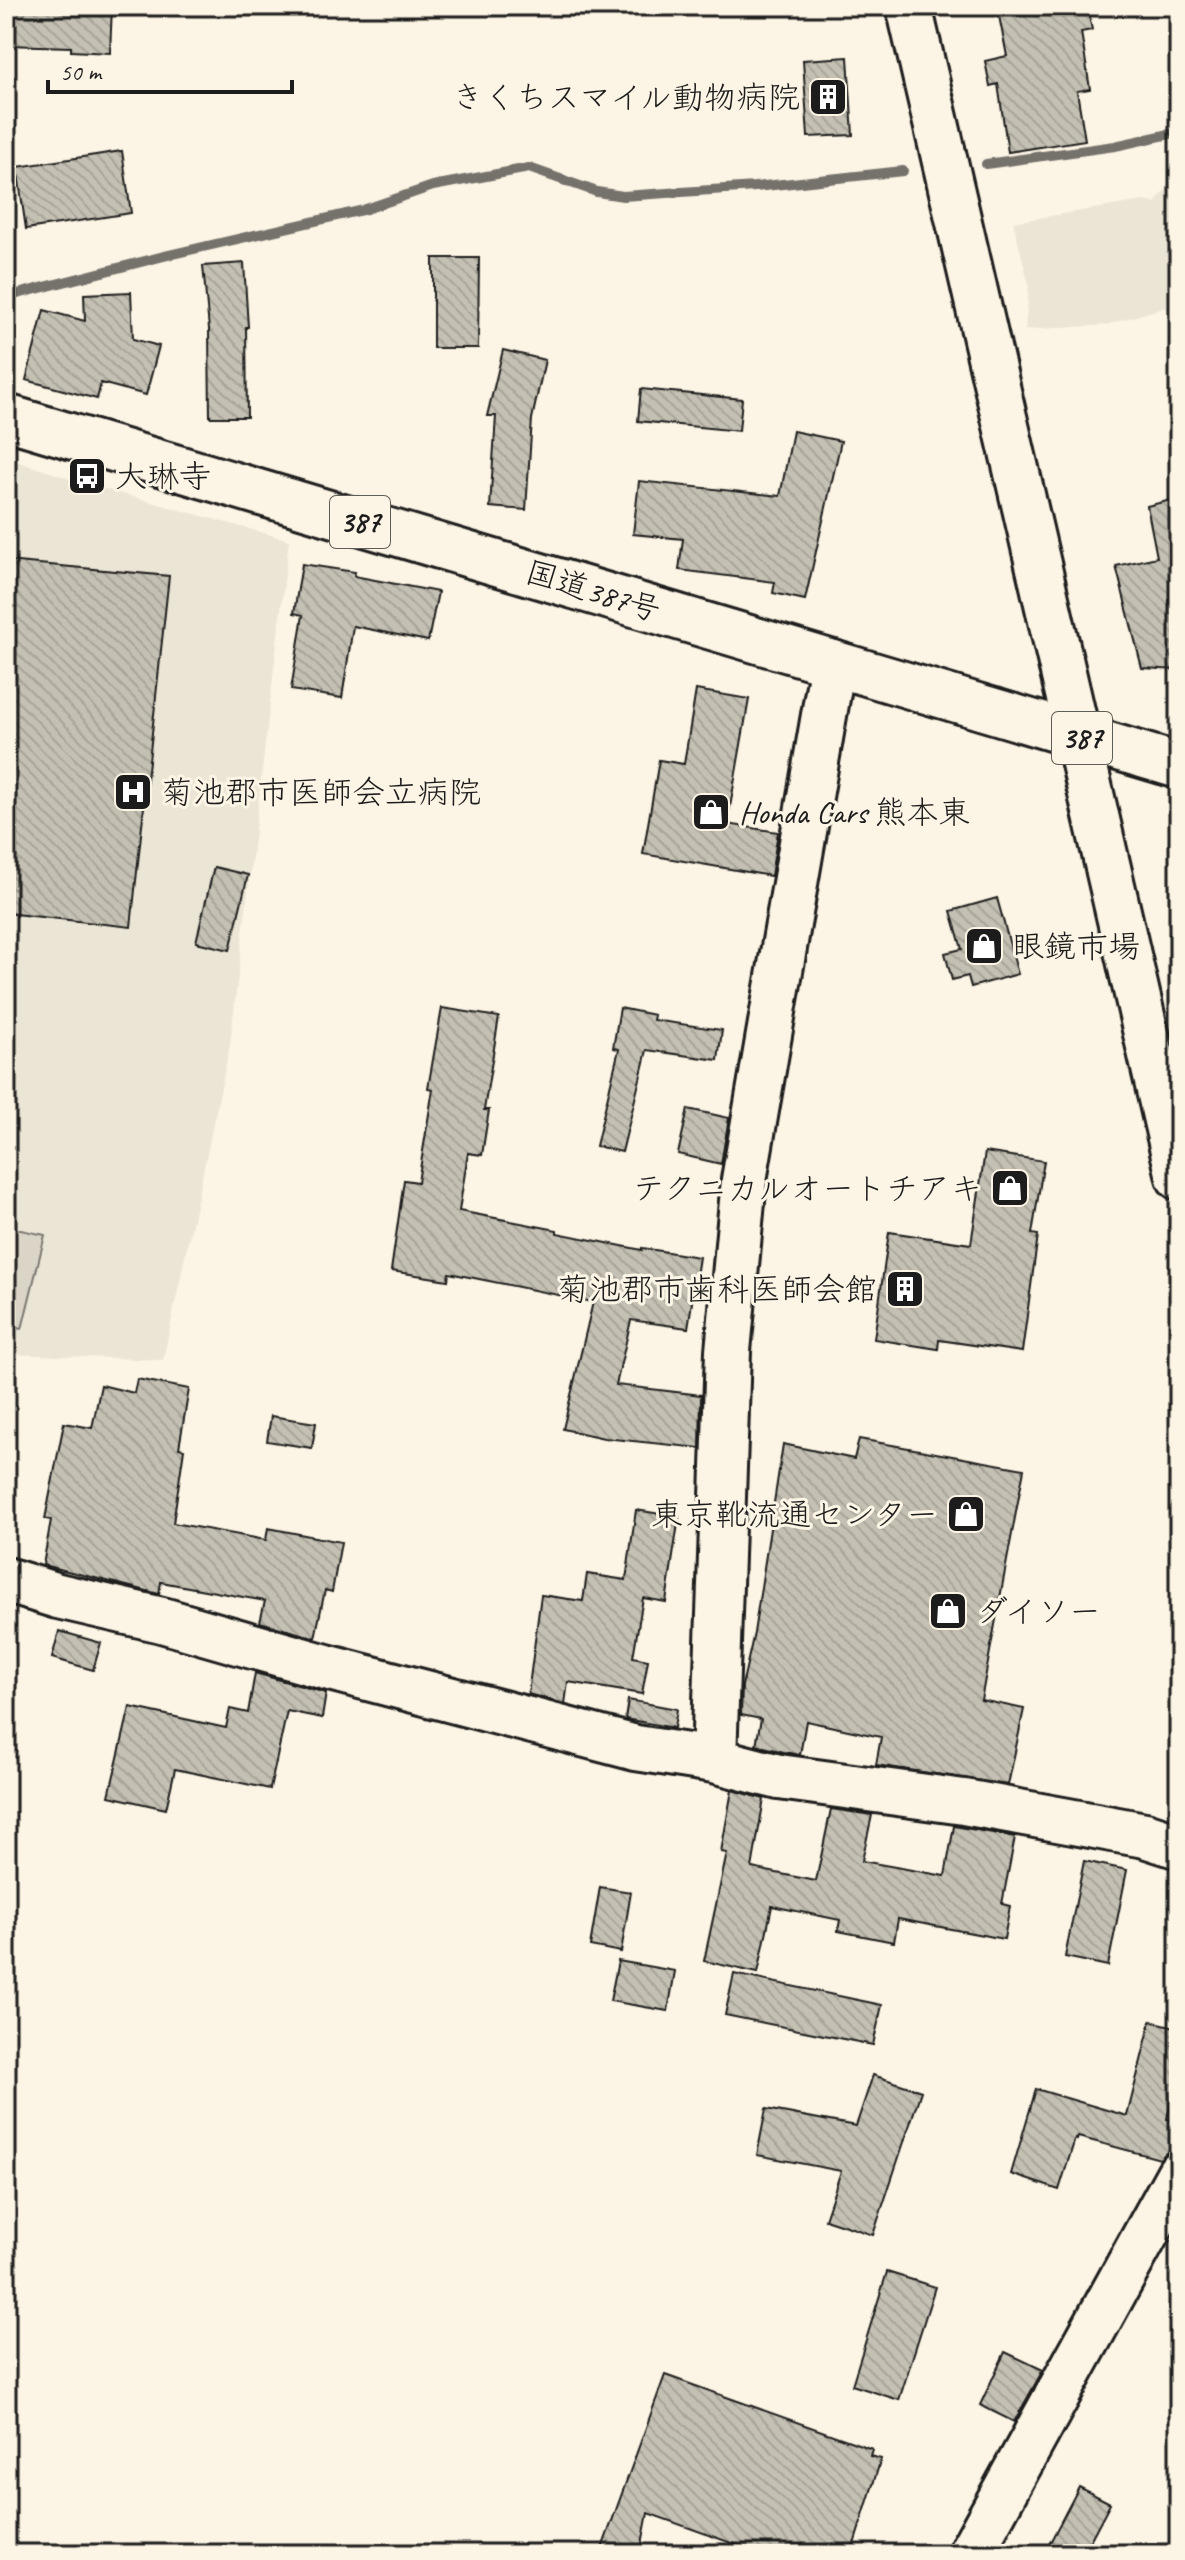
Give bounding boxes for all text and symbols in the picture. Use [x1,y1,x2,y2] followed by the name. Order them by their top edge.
[48,44,292,94] scale bar
[60,57,103,87] text: 50 m
[807,76,849,118] building icon: きくちスマイル動物病院
[452,77,800,118] place label: きくちスマイル動物病院
[66,455,108,497] bus stop icon: 大琳寺
[115,456,211,497] place label: 大琳寺
[330,496,390,548] road number: 387
[520,551,666,631] street label: 国道387号
[1052,712,1112,764] road number: 387
[112,771,154,813] hospital icon: 菊池郡市医師会立病院
[161,772,481,813] place label: 菊池郡市医師会立病院
[690,791,732,833] shop icon: Honda Cars 熊本東
[739,792,971,833] place label: Honda Cars 熊本東
[963,925,1005,967] shop icon: 眼鏡市場
[1012,926,1140,967] place label: 眼鏡市場
[989,1167,1031,1209] shop icon: テクニカルオートチアキ
[633,1168,982,1209] place label: テクニカルオートチアキ
[884,1268,926,1310] building icon: 菊池郡市歯科医師会館
[557,1269,877,1310] place label: 菊池郡市歯科医師会館
[945,1493,987,1535] shop icon: 東京靴流通センター
[651,1494,938,1535] place label: 東京靴流通センター
[927,1590,969,1632] shop icon: ダイソー
[976,1591,1101,1632] place label: ダイソー

